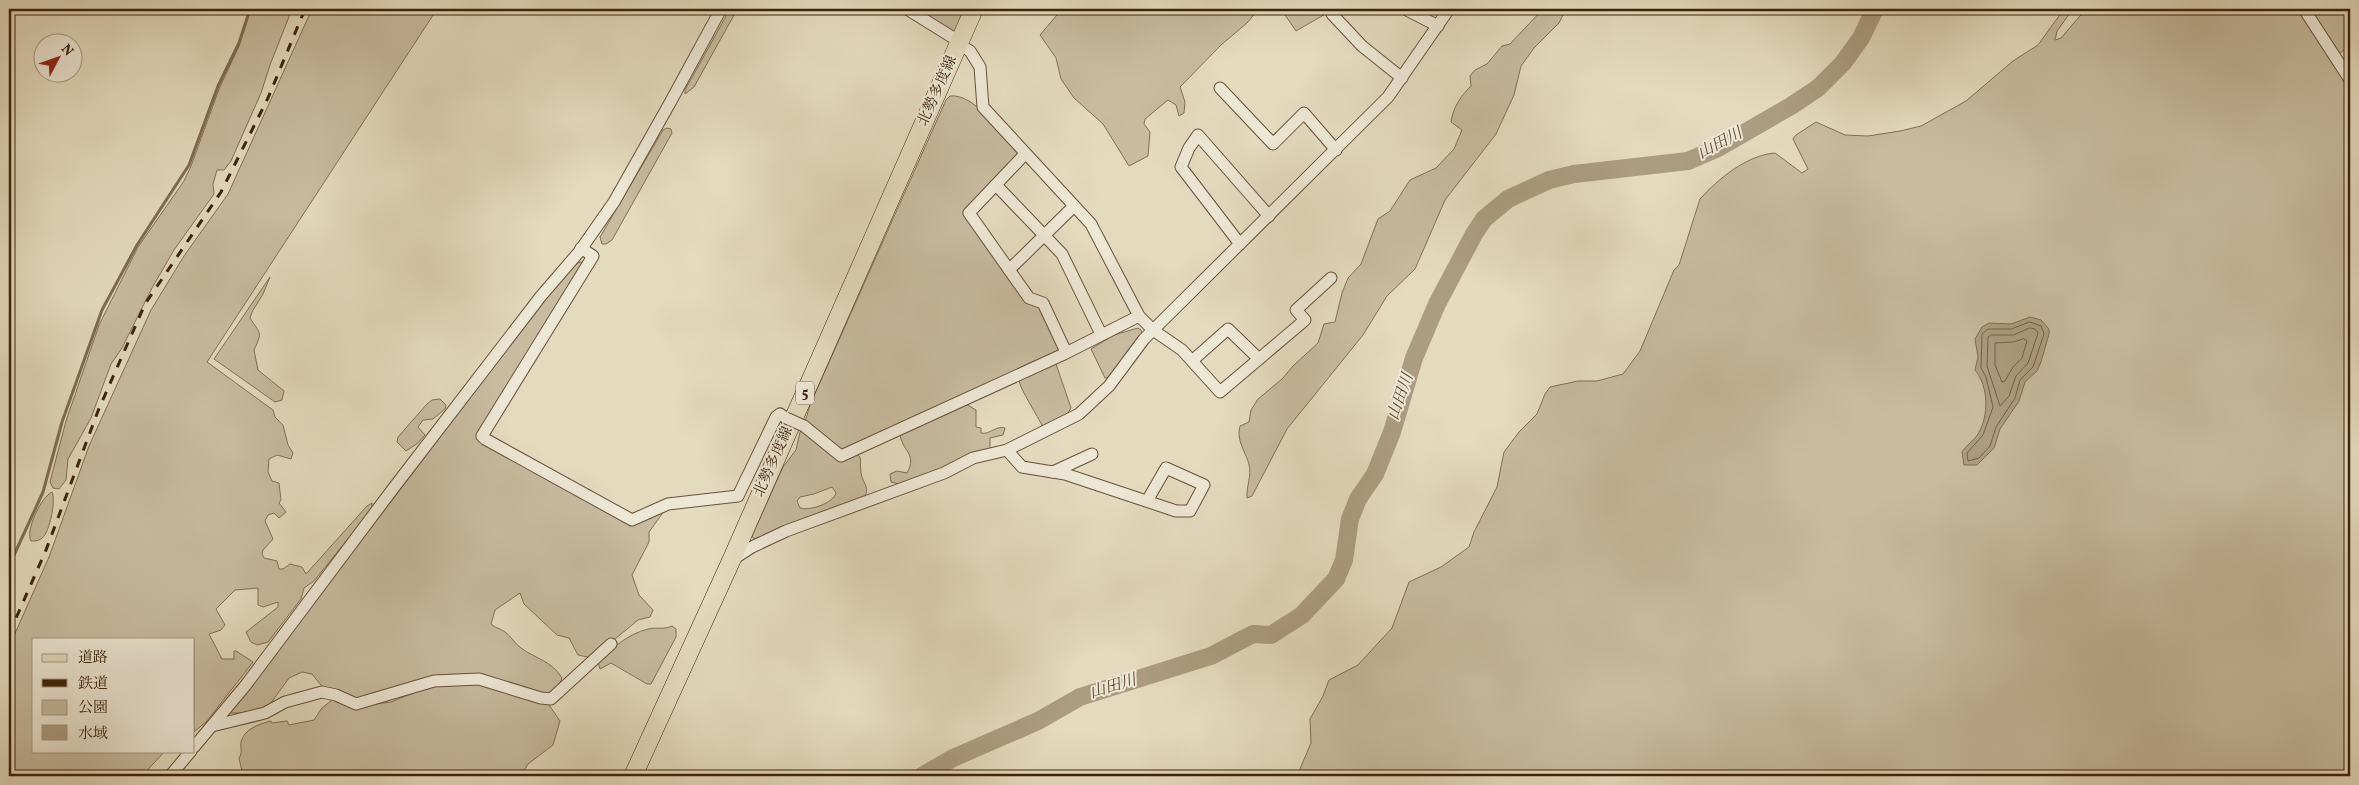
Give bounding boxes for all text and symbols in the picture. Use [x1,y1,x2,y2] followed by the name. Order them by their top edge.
[32,32,82,82] north arrow
[56,40,77,61] text: N
[913,52,963,130] street label: 北勢多度線
[1694,122,1748,165] water label: 山田川
[1383,369,1420,423] water label: 山田川
[796,382,814,404] road number: 5
[749,423,799,501] street label: 北勢多度線
[32,638,195,752] legend
[78,648,108,669] text: 道路
[1087,669,1141,705] water label: 山田川
[78,674,108,695] text: 鉄道
[78,698,108,719] text: 公園
[78,724,108,745] text: 水域

